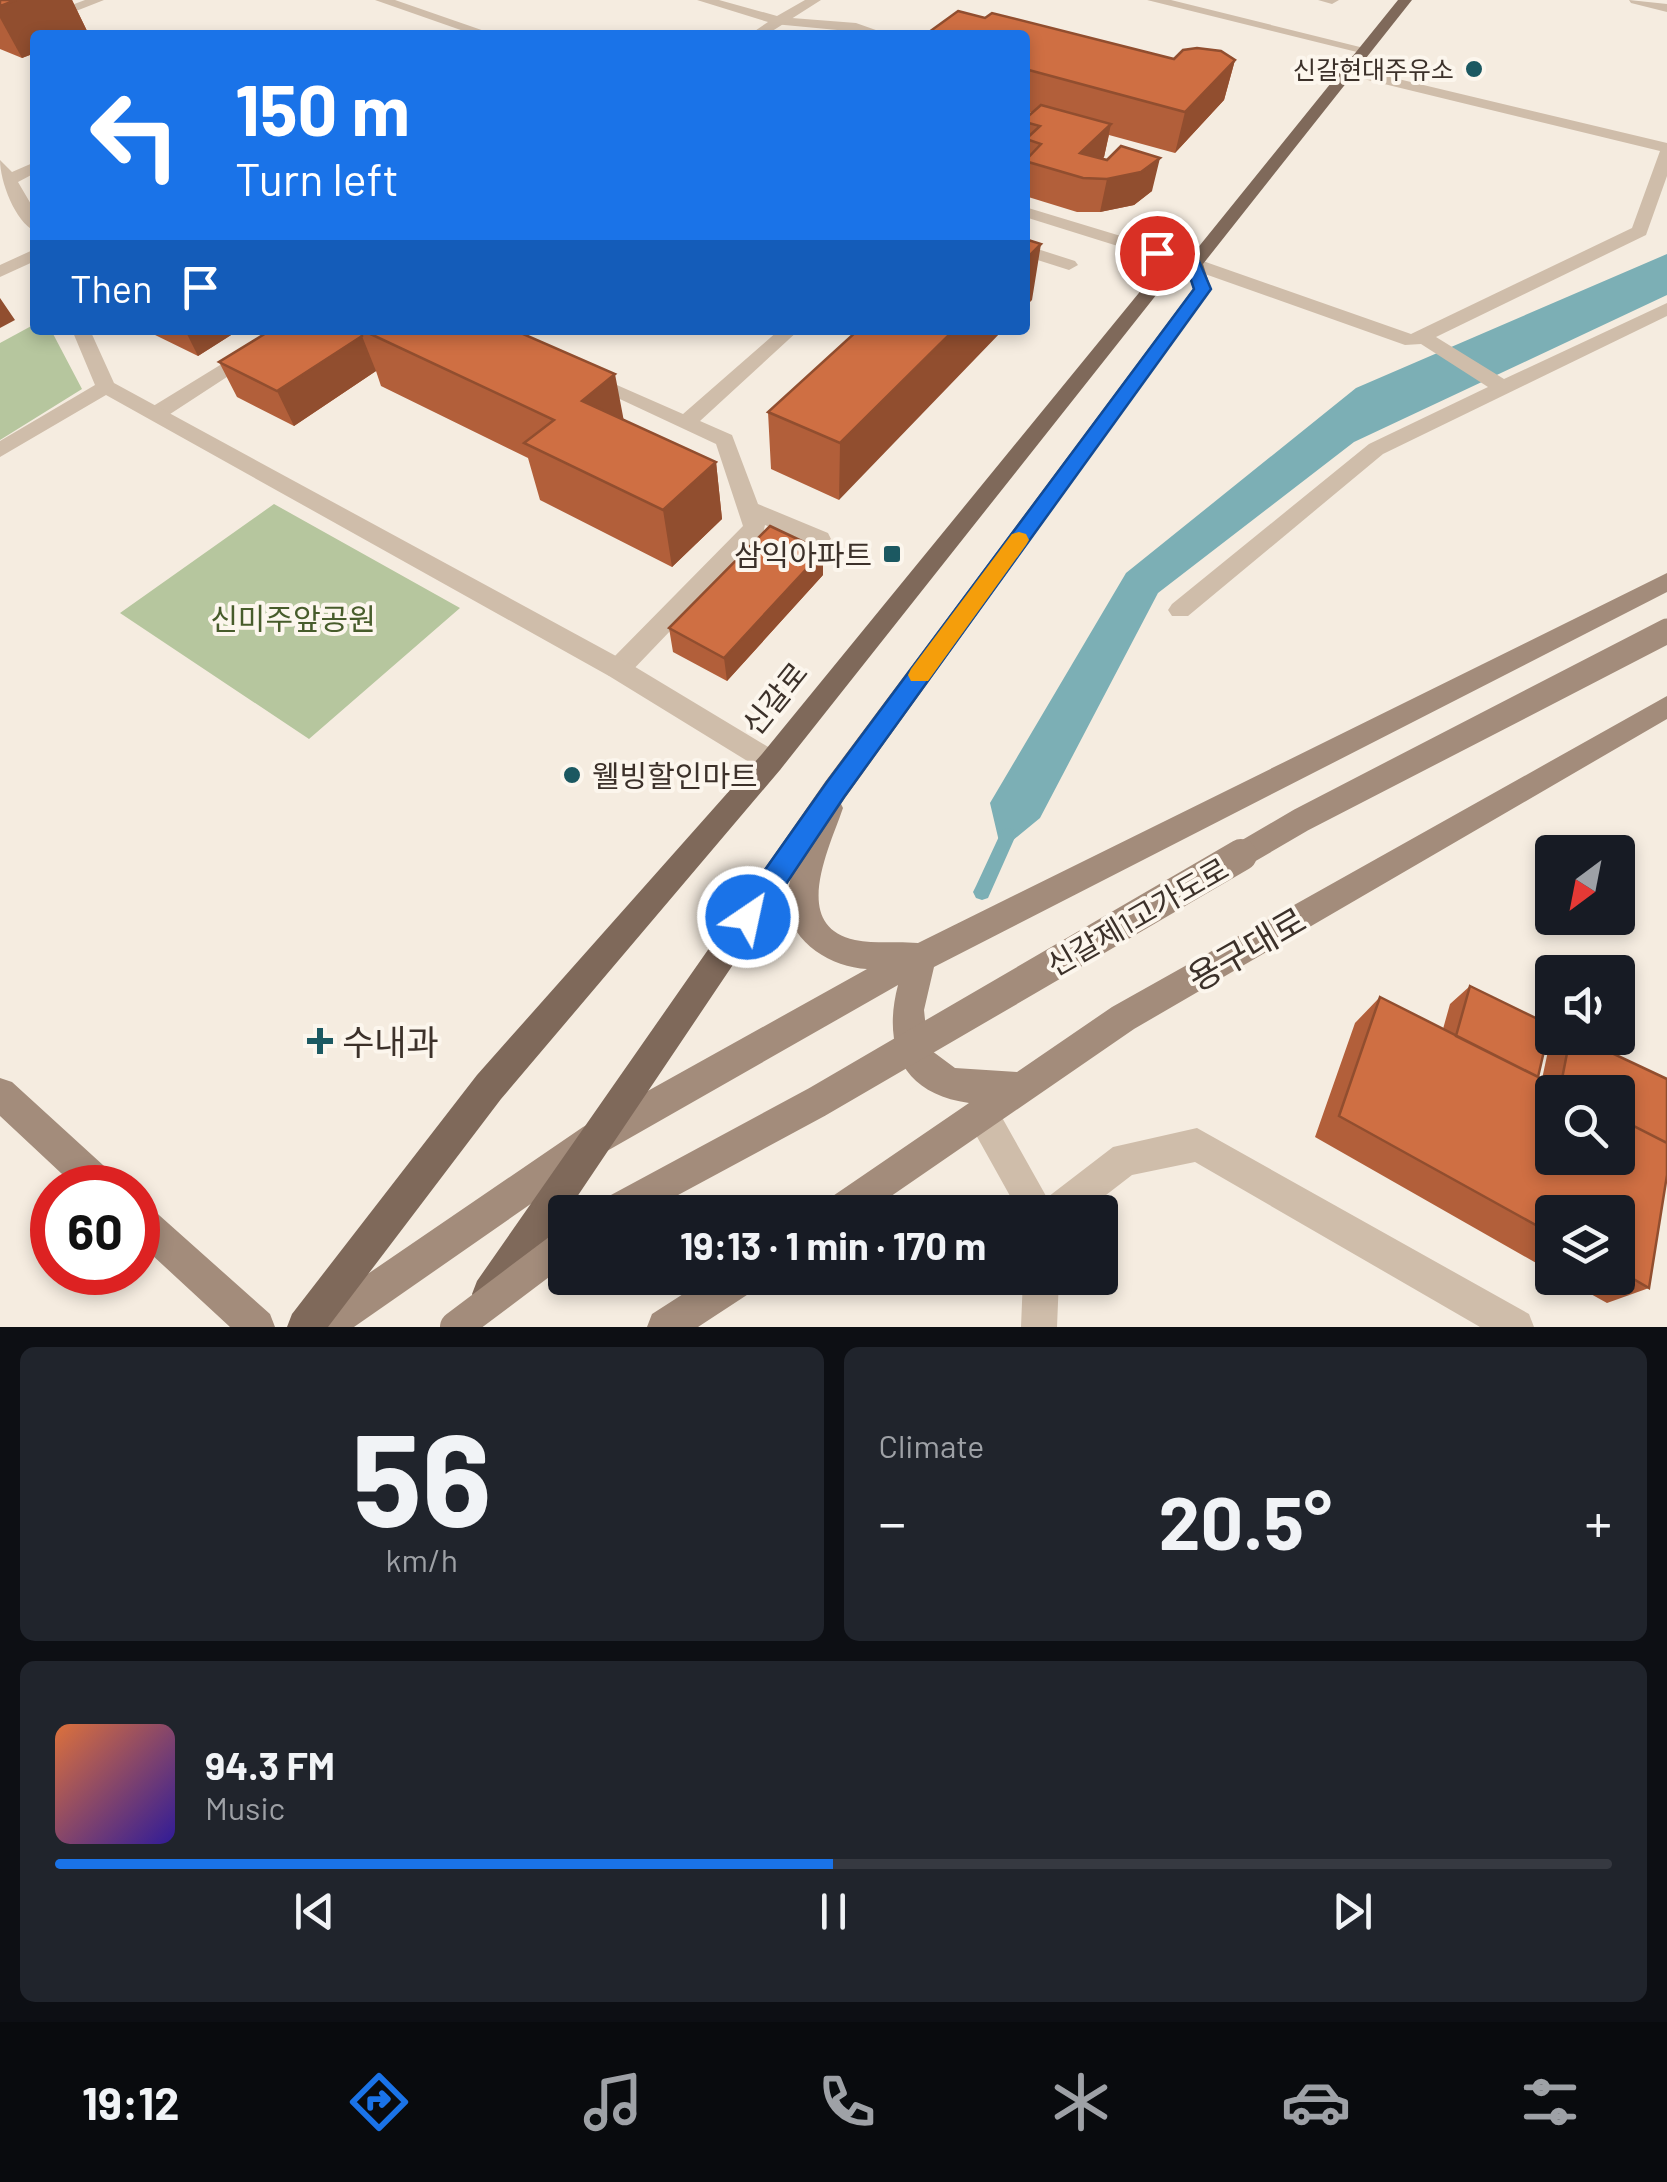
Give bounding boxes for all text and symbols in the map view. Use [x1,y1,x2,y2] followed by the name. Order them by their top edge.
[1293,54,1454,84] place label: 신갈현대주유소
[1463,58,1485,80] marker: 신갈현대주유소
[235,66,410,150] text: 150 m
[70,70,200,200] icon: left
[235,151,399,205] text: Turn left
[1115,211,1200,296] pin
[1130,226,1185,281] icon: arrive
[173,260,228,315] icon: arrive
[70,265,153,311] text: Then
[734,536,872,572] place label: 삼익아파트
[881,543,903,565] marker: 삼익아파트
[210,600,376,636] park label: 신미주앞공원
[734,654,814,742] street label: 신갈로
[592,757,758,793] place label: 웰빙할인마트
[561,764,583,786] marker: 웰빙할인마트
[1535,835,1635,935] north arrow
[1535,835,1635,1295] map controls
[1040,849,1234,983] street label: 신갈제1고가도로
[696,865,800,969] position arrow
[1180,898,1312,998] street label: 용구대로
[1535,955,1635,1055] button: sound
[342,1020,439,1062] place label: 수내과
[307,1028,333,1054] marker: 수내과
[1535,1075,1635,1175] button: search
[30,1165,160,1295] speed limit sign: 60
[1535,1195,1635,1295] button: layers
[680,1222,986,1268] text: 19:13 · 1 min · 170 m
[352,1397,492,1553] text: 56
[879,1426,984,1464] text: Climate
[1158,1475,1332,1565] text: 20.5°
[879,1488,906,1554] text: −
[1584,1488,1612,1554] text: +
[386,1540,458,1578] text: km/h
[205,1742,335,1788] text: 94.3 FM
[205,1788,285,1826] text: Music
[287,1884,342,1939] icon: previous
[806,1884,861,1939] icon: pause
[1325,1884,1380,1939] icon: next
[344,2067,414,2137] icon: directions
[578,2067,648,2137] icon: music
[812,2067,882,2137] icon: phone
[1046,2067,1116,2137] icon: climate
[1281,2067,1351,2137] icon: car
[1515,2067,1585,2137] icon: filters
[82,2075,179,2129] text: 19:12

